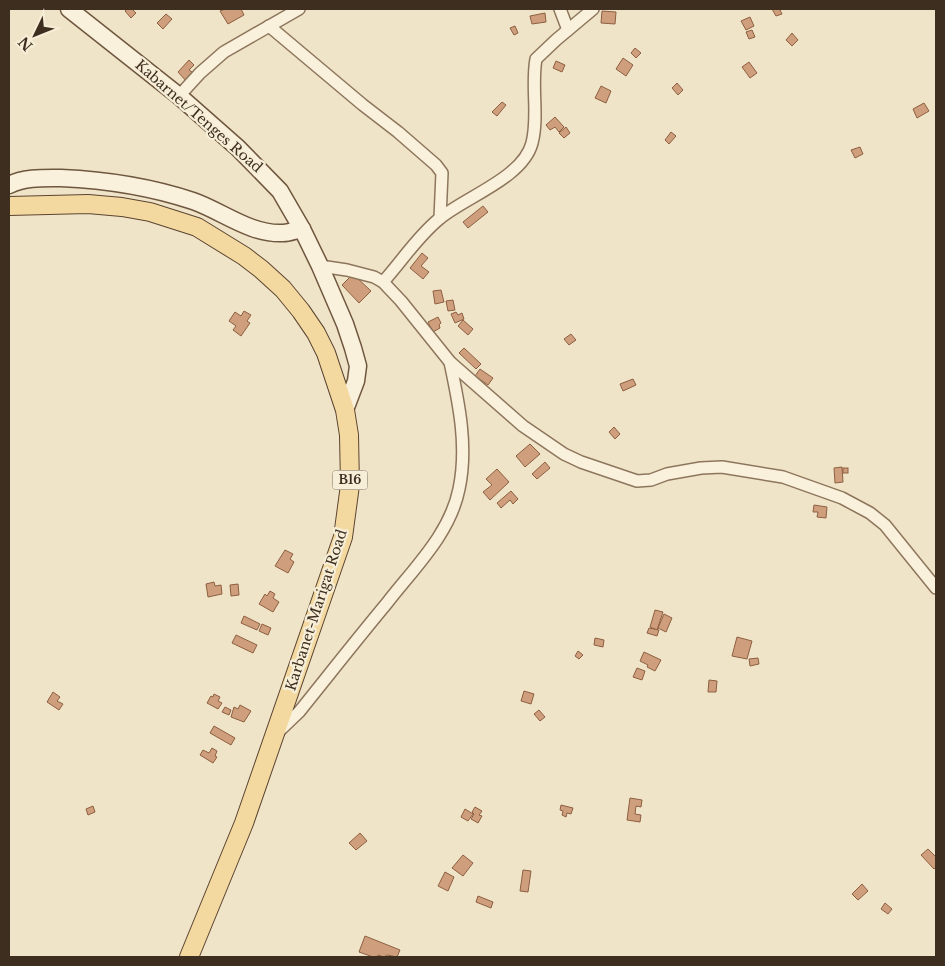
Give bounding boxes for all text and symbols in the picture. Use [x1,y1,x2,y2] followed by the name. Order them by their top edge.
[10,10,60,60] north arrow
[14,33,37,55] text: N
[132,56,267,177] street label: Kabarnet/Tenges Road
[332,470,368,490] road number: B16
[281,526,351,693] street label: Karbanet-Marigat Road

